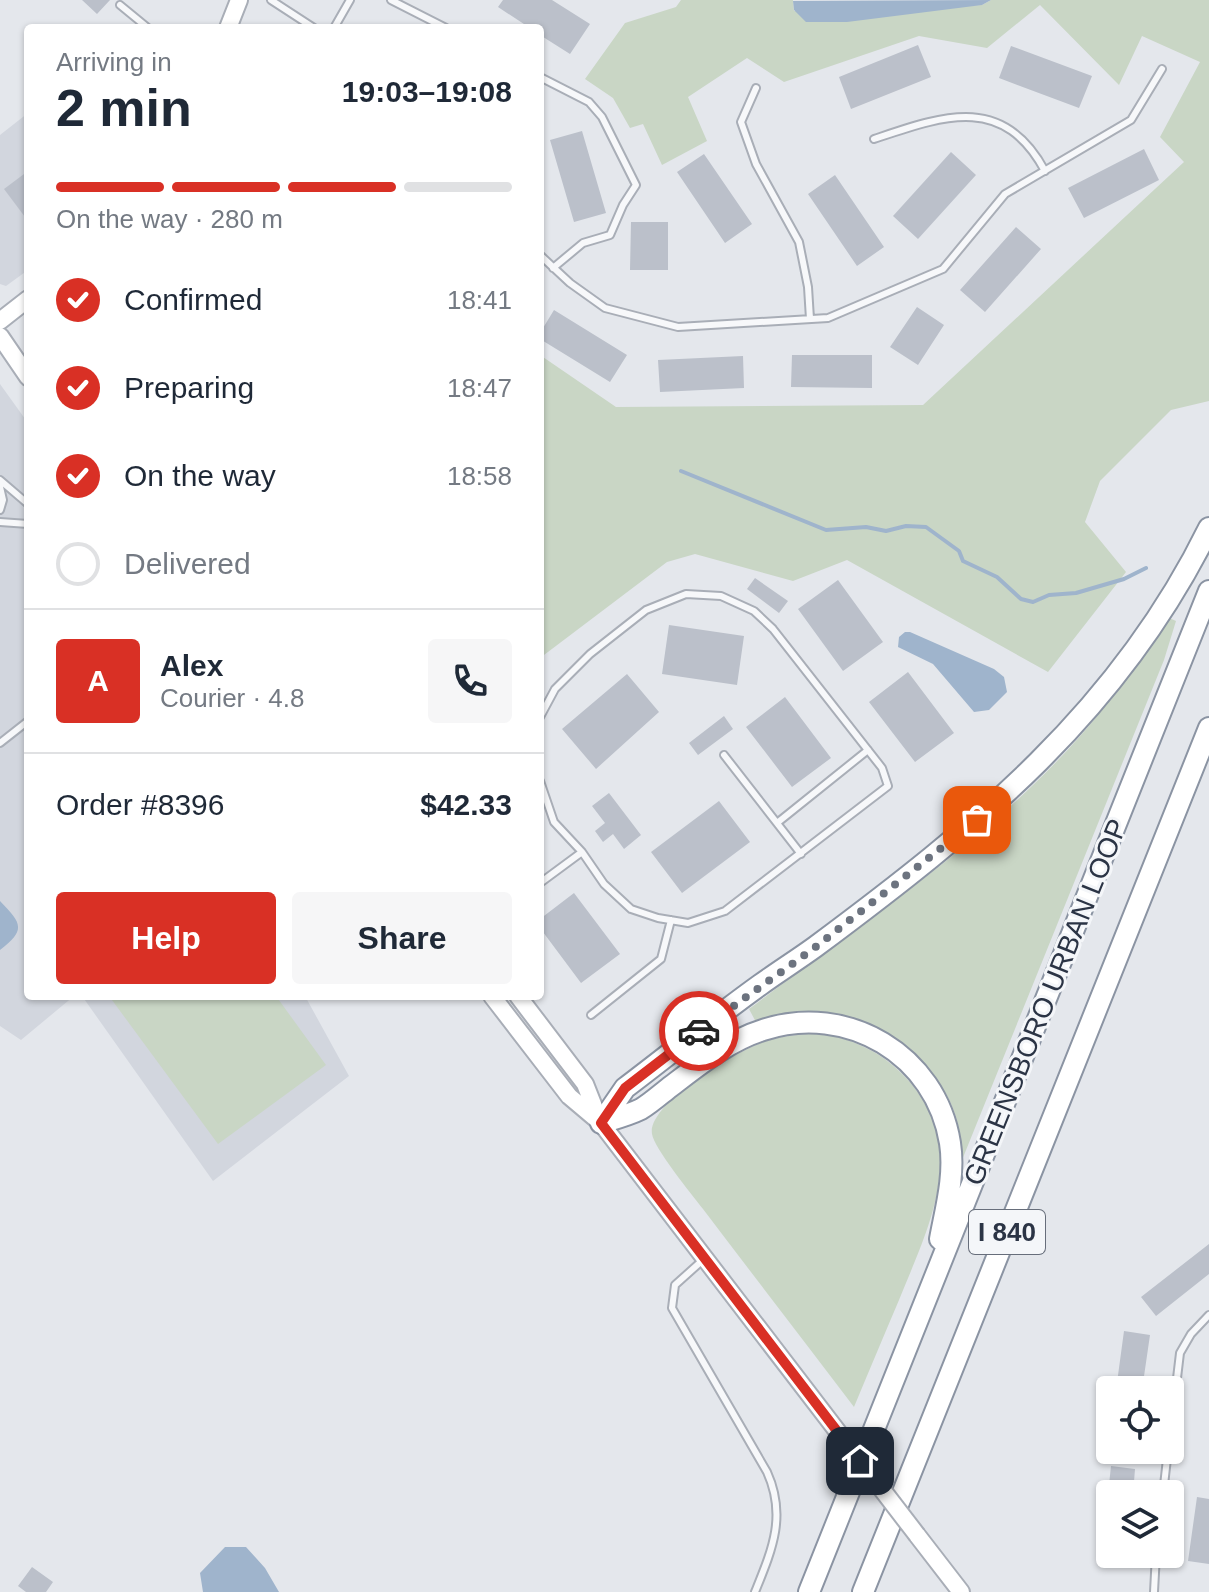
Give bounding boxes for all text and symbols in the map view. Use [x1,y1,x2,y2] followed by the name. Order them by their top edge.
[56,47,172,77] text: Arriving in
[342,75,512,108] text: 19:03–19:08
[56,79,192,137] text: 2 min
[56,204,283,234] text: On the way · 280 m
[56,278,100,322] icon: check
[124,283,262,316] text: Confirmed
[447,285,512,315] text: 18:41
[56,366,100,410] icon: check
[124,371,254,404] text: Preparing
[447,373,512,403] text: 18:47
[56,454,100,498] icon: check
[124,459,276,492] text: On the way
[447,461,512,491] text: 18:58
[124,547,251,580] text: Delivered
[428,639,512,723] button: phone
[160,649,223,682] text: Alex
[87,664,109,697] text: A
[160,683,305,713] text: Courier · 4.8
[943,786,1011,854] pin
[56,788,224,821] text: Order #8396
[420,788,512,821] text: $42.33
[955,798,999,842] icon: bag
[958,815,1133,1190] street label: GREENSBORO URBAN LOOP
[56,892,276,984] button: Help
[292,892,512,984] button: Share
[659,991,739,1071] courier
[677,1009,721,1053] icon: car
[969,1210,1045,1254] road number: I 840
[1096,1376,1184,1568] map controls
[1096,1376,1184,1464] button: locate
[826,1427,894,1495] pin
[838,1439,882,1483] icon: home
[1096,1480,1184,1568] button: layers

